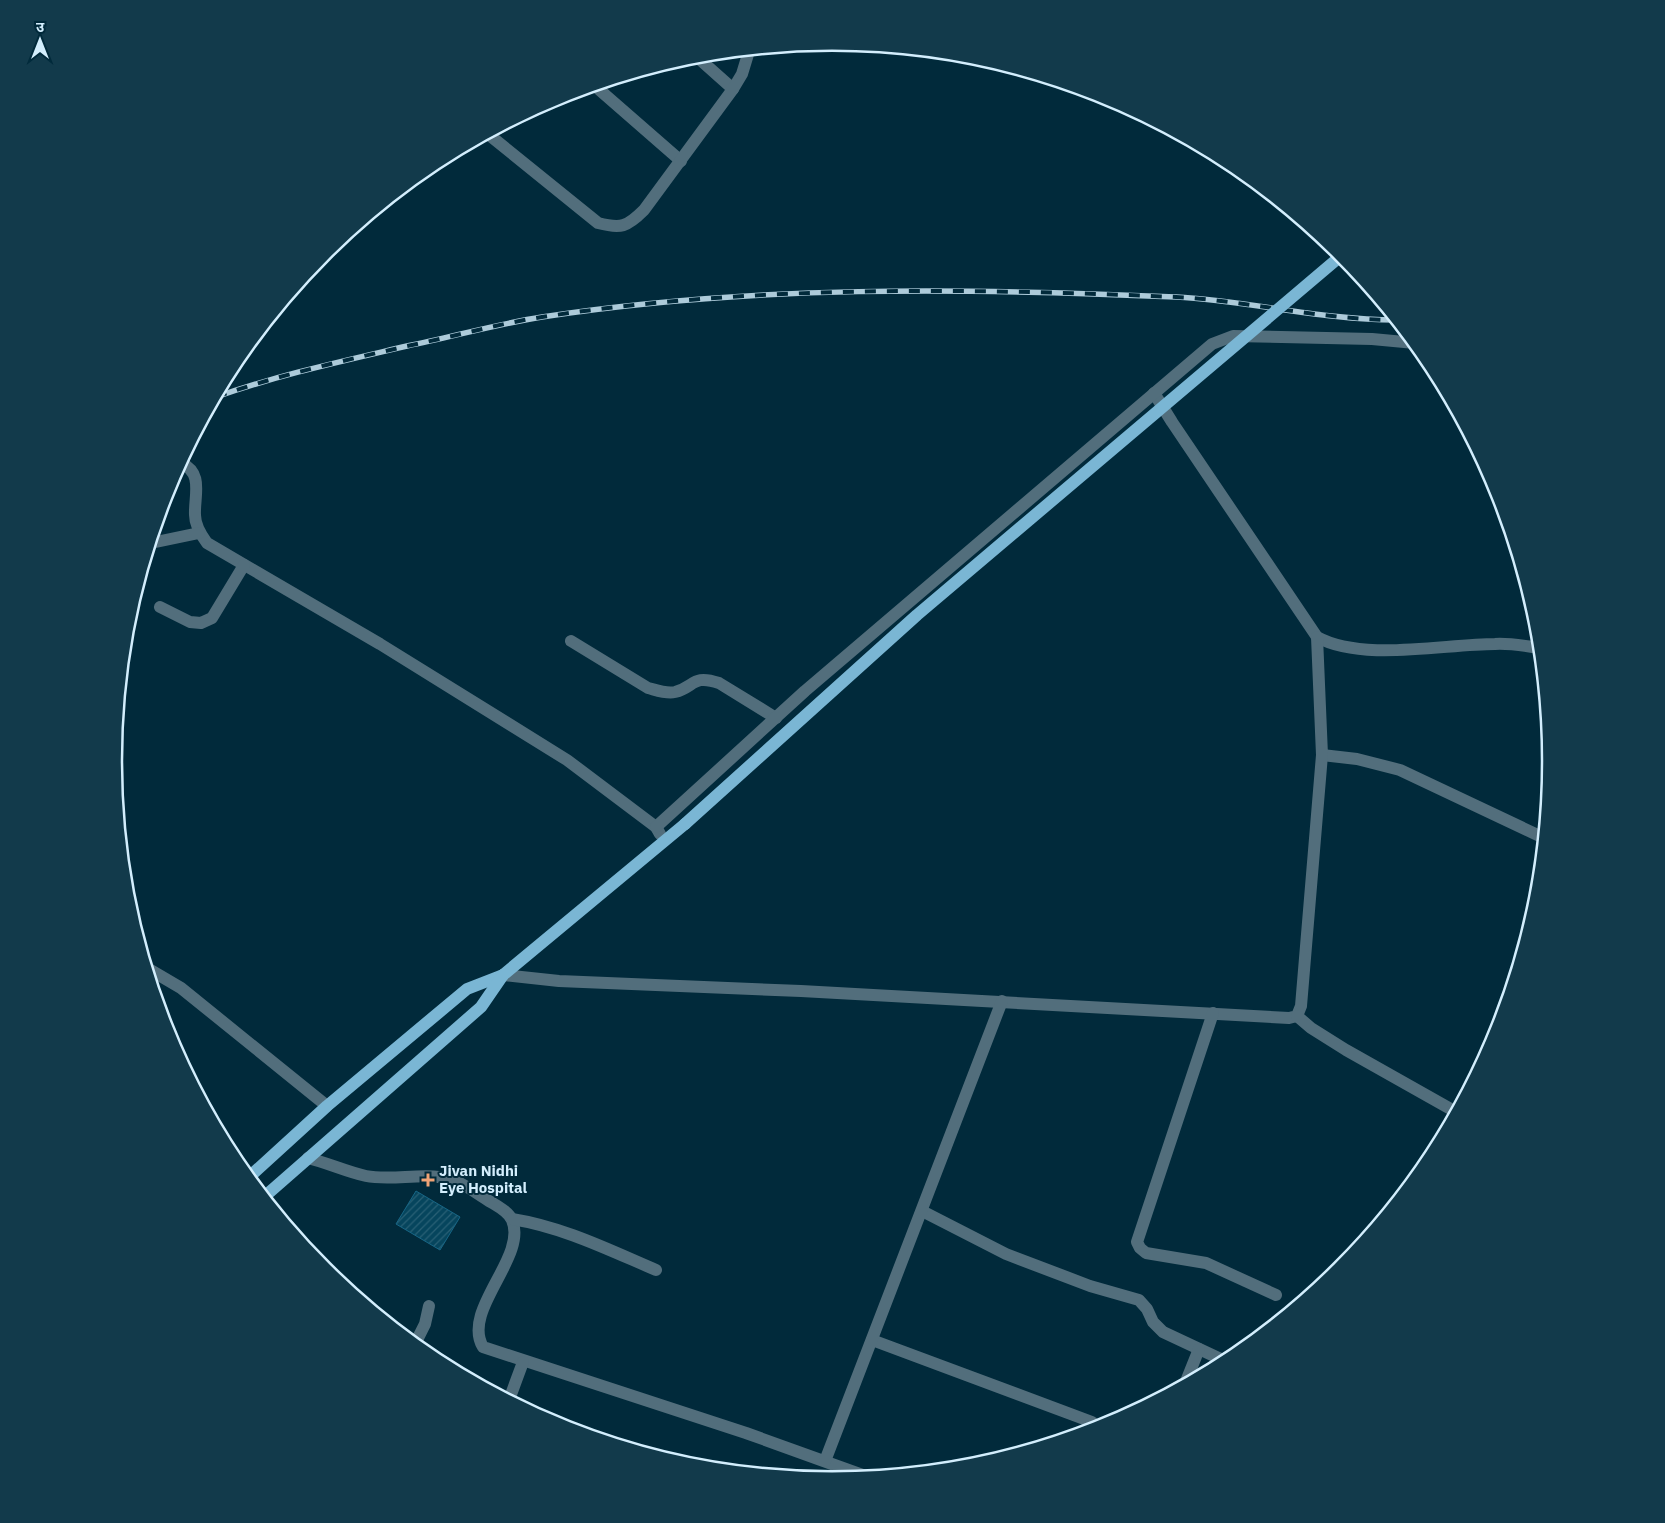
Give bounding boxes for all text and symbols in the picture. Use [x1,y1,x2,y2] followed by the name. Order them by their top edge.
[15,15,65,65] north arrow
[36,18,45,36] text: उ
[439,1161,528,1197] place label: Jivan Nidhi Eye Hospital
[421,1173,435,1187] marker: Jivan Nidhi Eye Hospital

